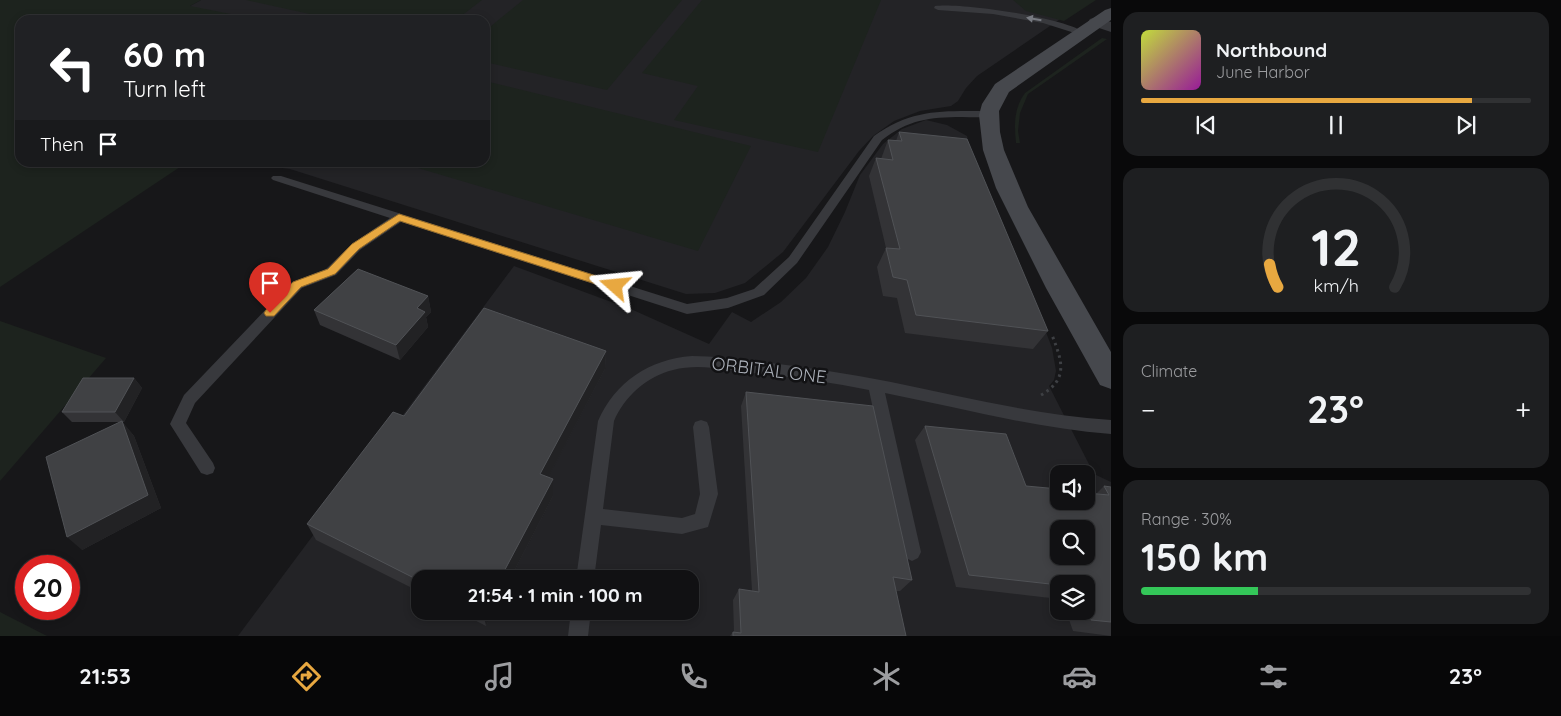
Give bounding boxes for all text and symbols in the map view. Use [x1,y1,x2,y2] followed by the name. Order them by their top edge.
[1026,15,1042,23] one-way arrow
[123,32,206,76] text: 60 m
[40,35,105,100] icon: left
[1216,38,1327,62] text: Northbound
[1216,62,1310,82] text: June Harbor
[123,75,206,103] text: Turn left
[1192,111,1220,139] icon: previous
[1322,111,1350,139] icon: pause
[1452,111,1480,139] icon: next
[94,130,122,158] icon: arrive
[40,132,84,156] text: Then
[1311,214,1361,279] text: 12
[588,259,640,311] position arrow
[249,262,291,313] pin
[256,269,284,297] icon: arrive
[1313,274,1359,296] text: km/h
[710,352,828,388] street label: ORBITAL ONE
[1141,361,1197,381] text: Climate
[1307,385,1364,433] text: 23°
[1141,392,1156,427] text: −
[1515,392,1531,427] text: +
[1050,465,1095,620] map controls
[1050,465,1095,510] button: sound
[1141,509,1232,529] text: Range · 30%
[1050,520,1095,565] button: search
[1141,533,1268,581] text: 150 km
[15,555,80,620] speed limit sign: 20
[1050,575,1095,620] button: layers
[468,583,642,607] text: 21:54 · 1 min · 100 m
[289,659,324,694] icon: directions
[482,659,517,694] icon: music
[676,659,711,694] icon: phone
[869,659,904,694] icon: climate
[1062,659,1097,694] icon: car
[1256,659,1291,694] icon: filters
[79,662,131,690] text: 21:53
[1449,662,1482,690] text: 23°

